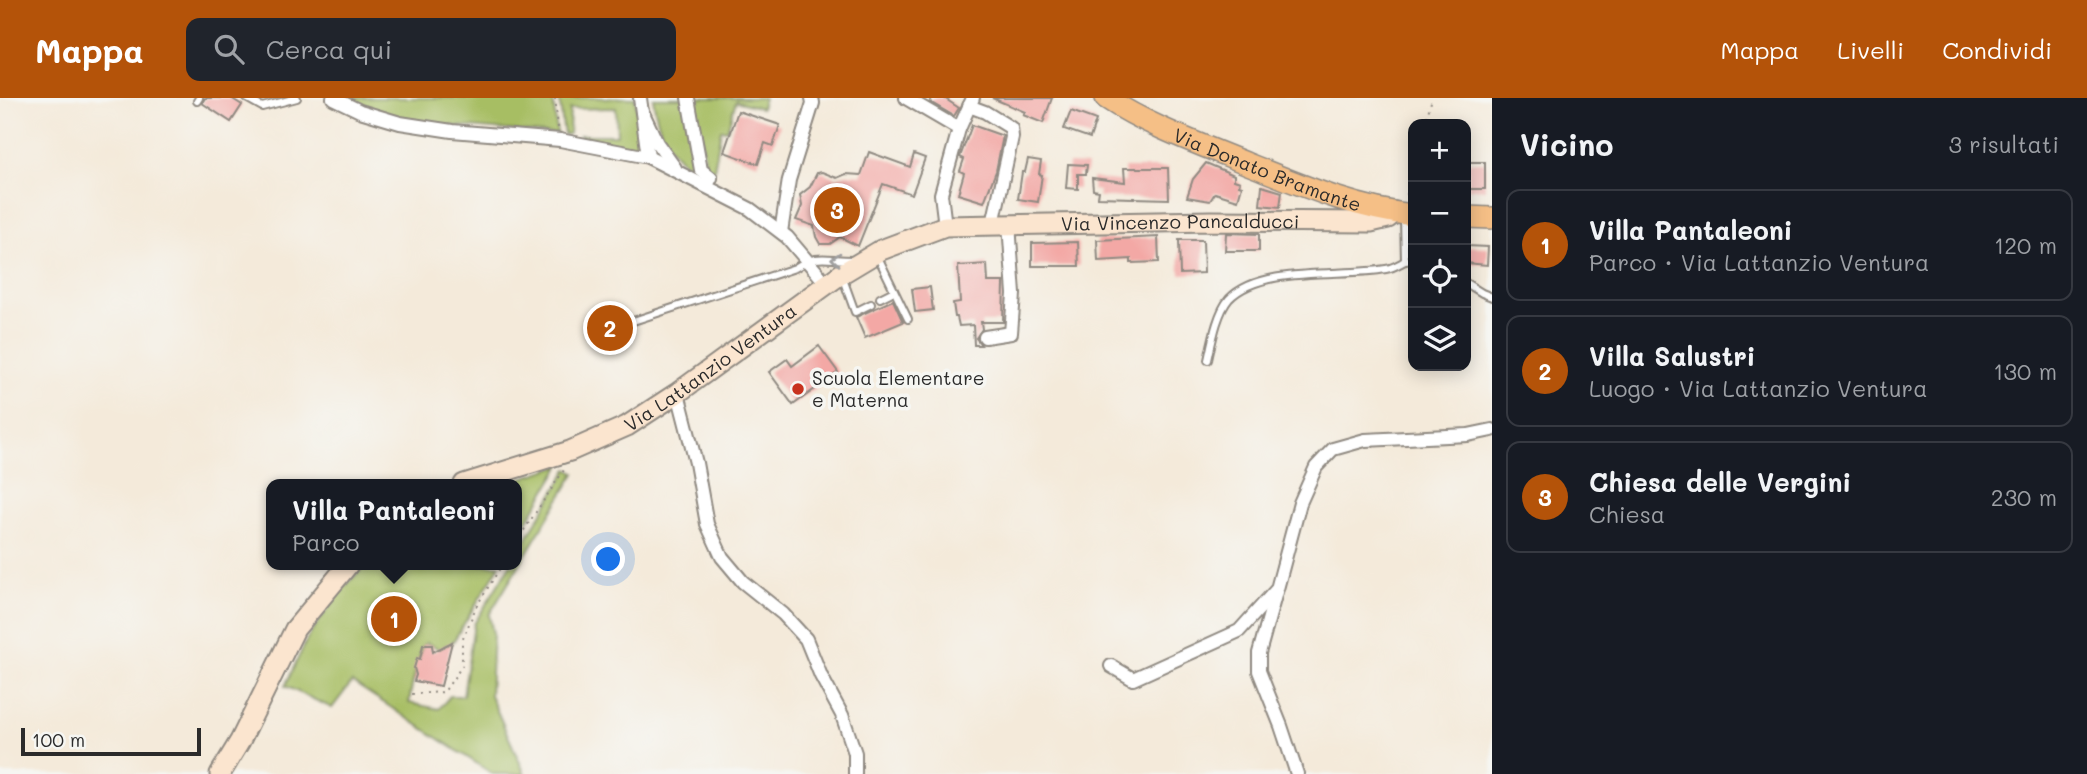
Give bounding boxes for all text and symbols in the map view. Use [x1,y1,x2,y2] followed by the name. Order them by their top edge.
[186,18,676,81] search box
[35,28,144,71] text: Mappa
[210,30,248,68] icon: search
[266,32,392,66] text: Cerca qui
[1721,34,1799,65] text: Mappa
[1837,34,1904,65] text: Livelli
[1942,34,2052,65] text: Condividi
[1408,119,1471,371] map controls
[1408,119,1471,182] button: +
[1170,122,1364,216] street label: Via Donato Bramante
[1520,124,1614,164] text: Vicino
[1948,129,2059,159] text: 3 risultati
[1408,182,1471,245] button: −
[814,184,860,236] pin: 3
[1061,208,1299,236] street label: Via Vincenzo Pancalducci
[1589,213,1793,247] text: Villa Pantaleoni
[1540,230,1550,260] text: 1
[1994,230,2057,260] text: 120 m
[1408,245,1471,308] button: locate
[1589,247,1929,277] text: Parco · Via Lattanzio Ventura
[830,252,841,267] one-way arrow
[619,298,801,437] street label: Via Lattanzio Ventura
[587,302,633,354] pin: 2
[1408,308,1471,371] button: layers
[1589,339,1756,373] text: Villa Salustri
[1539,356,1551,386] text: 2
[1993,356,2057,386] text: 130 m
[812,365,985,412] place label: Scuola Elementare e Materna
[1589,373,1927,403] text: Luogo · Via Lattanzio Ventura
[790,381,806,397] marker: Scuola Elementare e Materna
[1589,465,1851,499] text: Chiesa delle Vergini
[266,479,522,570] popup
[1538,482,1552,512] text: 3
[1991,482,2057,512] text: 230 m
[292,493,496,527] text: Villa Pantaleoni
[1589,499,1665,529] text: Chiesa
[292,527,359,557] text: Parco
[591,542,625,576] your location
[371,593,417,645] pin: 1
[21,725,201,757] scale bar
[32,727,85,752] text: 100 m

